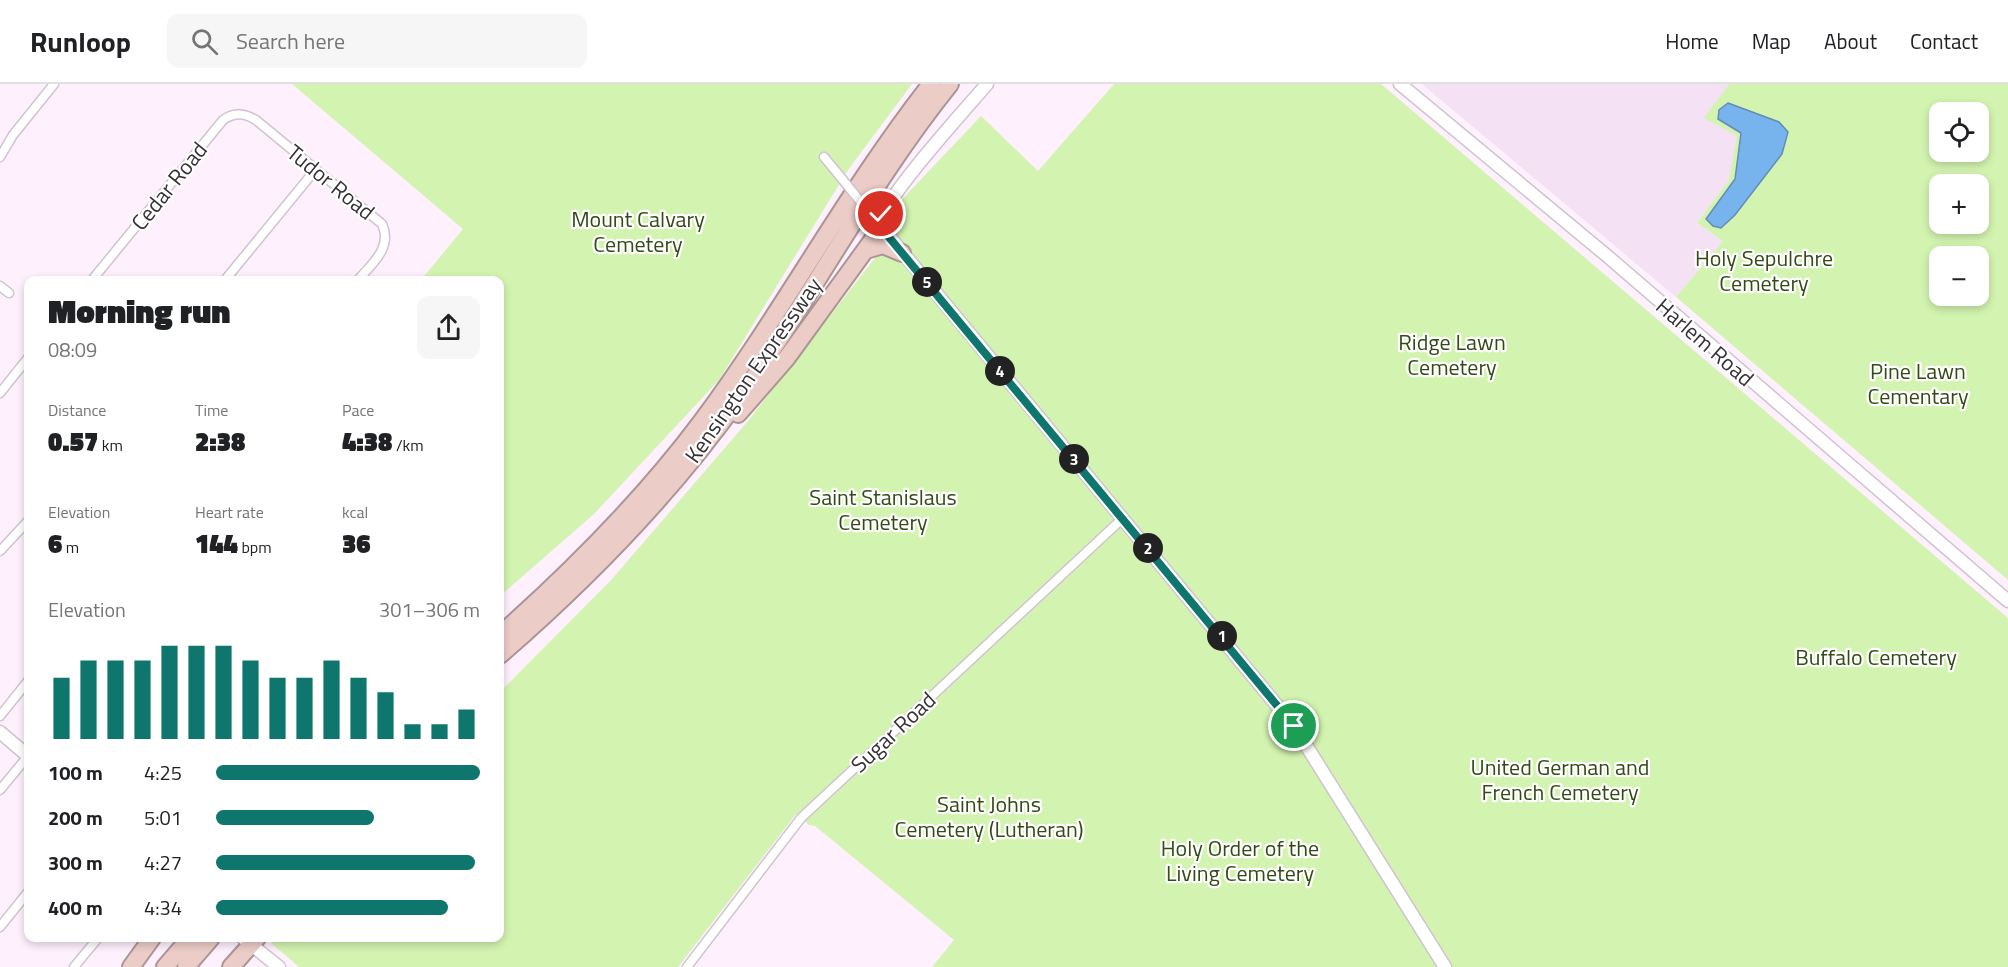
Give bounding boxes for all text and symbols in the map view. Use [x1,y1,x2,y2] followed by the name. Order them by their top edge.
[167,14,587,68] search box
[30,20,131,63] text: Runloop
[236,24,345,58] text: Search here
[188,25,221,58] icon: search
[1665,25,1719,57] text: Home
[1752,25,1791,57] text: Map
[1824,25,1877,57] text: About
[1910,25,1978,57] text: Contact
[1929,102,1989,306] map controls
[1929,102,1989,162] button: locate
[123,134,215,238] street label: Cedar Road
[280,136,382,228] street label: Tudor Road
[1929,174,1989,234] button: +
[855,188,906,239] pin
[864,197,897,230] icon: check
[571,202,705,261] park label: Mount Calvary Cemetery
[1695,241,1833,300] park label: Holy Sepulchre Cemetery
[1929,246,1989,306] button: −
[912,267,942,297] pin: 5
[676,270,830,470] street label: Kensington Expressway
[923,270,931,294] text: 5
[48,286,230,336] text: Morning run
[1648,290,1762,394] street label: Harlem Road
[417,296,480,359] button: share
[1398,325,1506,384] park label: Ridge Lawn Cemetery
[48,334,97,365] text: 08:09
[1867,354,1969,413] park label: Pine Lawn Cementary
[985,356,1015,386] pin: 4
[996,359,1004,383] text: 4
[48,398,106,422] text: Distance
[195,398,228,422] text: Time
[342,398,374,422] text: Pace
[48,422,98,461] text: 0.57
[195,422,245,461] text: 2:38
[342,422,392,461] text: 4:38
[98,433,123,457] text: km
[392,433,424,457] text: /km
[1059,444,1089,474] pin: 3
[1070,447,1078,471] text: 3
[809,480,957,539] park label: Saint Stanislaus Cemetery
[48,500,110,524] text: Elevation
[195,500,264,524] text: Heart rate
[342,500,368,524] text: kcal
[48,524,62,563] text: 6
[195,524,238,563] text: 144
[342,524,371,563] text: 36
[1133,533,1163,563] pin: 2
[62,535,79,559] text: m
[238,535,272,559] text: bpm
[1144,536,1152,560] text: 2
[48,594,126,625] text: Elevation
[379,594,480,625] text: 301–306 m
[1207,621,1237,651] pin: 1
[1218,624,1226,648] text: 1
[1795,640,1957,674] park label: Buffalo Cemetery
[843,683,943,781] street label: Sugar Road
[1268,700,1319,751] pin
[1277,709,1310,742] icon: arrive
[1471,750,1649,809] park label: United German and French Cemetery
[48,757,103,788] text: 100 m
[144,757,182,788] text: 4:25
[895,787,1083,846] park label: Saint Johns Cemetery (Lutheran)
[48,802,103,833] text: 200 m
[144,802,182,833] text: 5:01
[1161,831,1319,890] park label: Holy Order of the Living Cemetery
[48,847,103,878] text: 300 m
[144,847,182,878] text: 4:27
[48,892,103,923] text: 400 m
[144,892,182,923] text: 4:34

